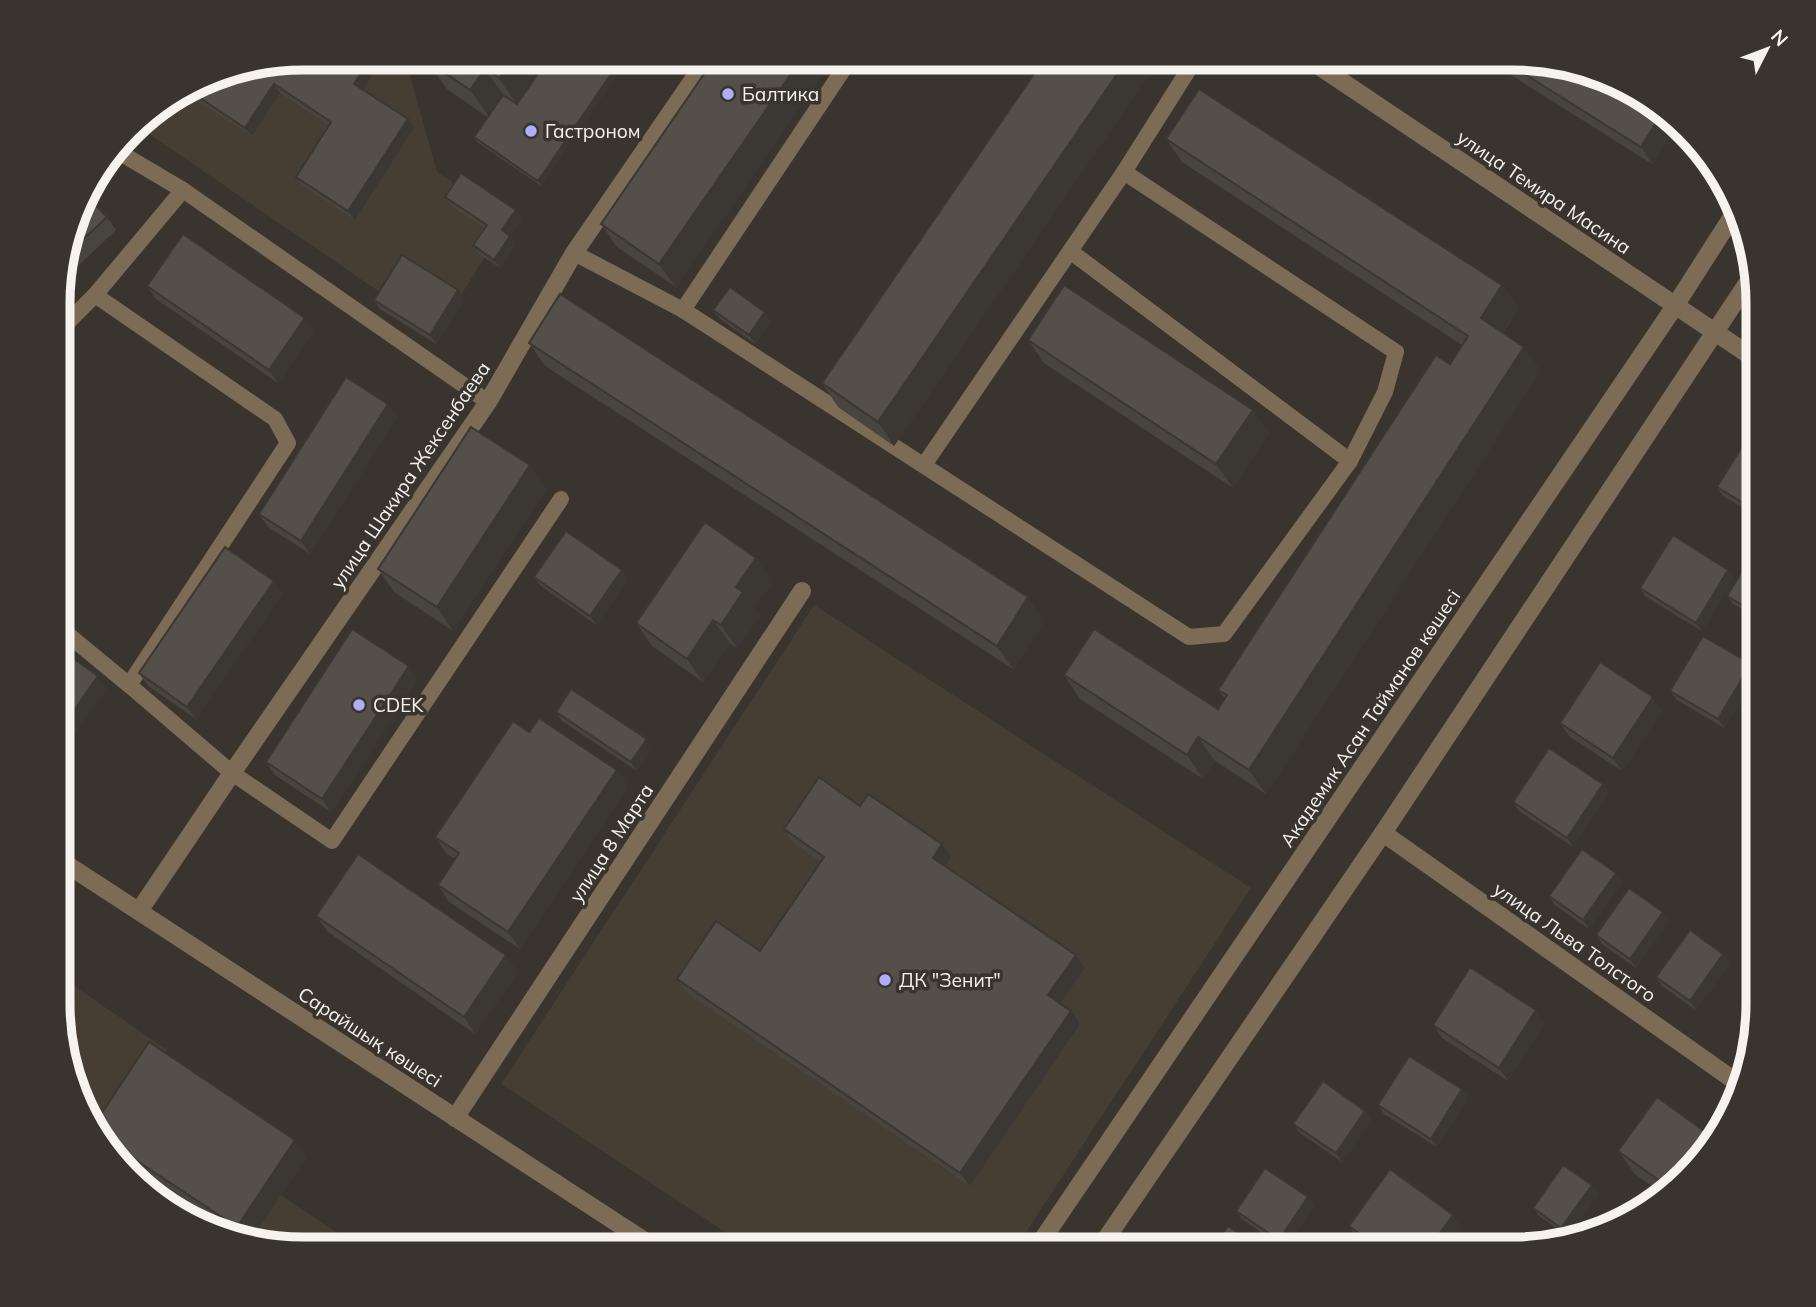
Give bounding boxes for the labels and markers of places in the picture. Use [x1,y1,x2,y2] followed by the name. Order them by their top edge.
[742,82,819,106] place label: Балтика
[720,86,736,102] marker: Балтика
[545,119,641,143] place label: Гастроном
[523,123,539,139] marker: Гастроном
[373,693,424,717] place label: CDEK
[351,697,367,713] marker: CDEK
[899,968,1001,992] place label: ДК "Зенит"
[877,972,893,988] marker: ДК "Зенит"

